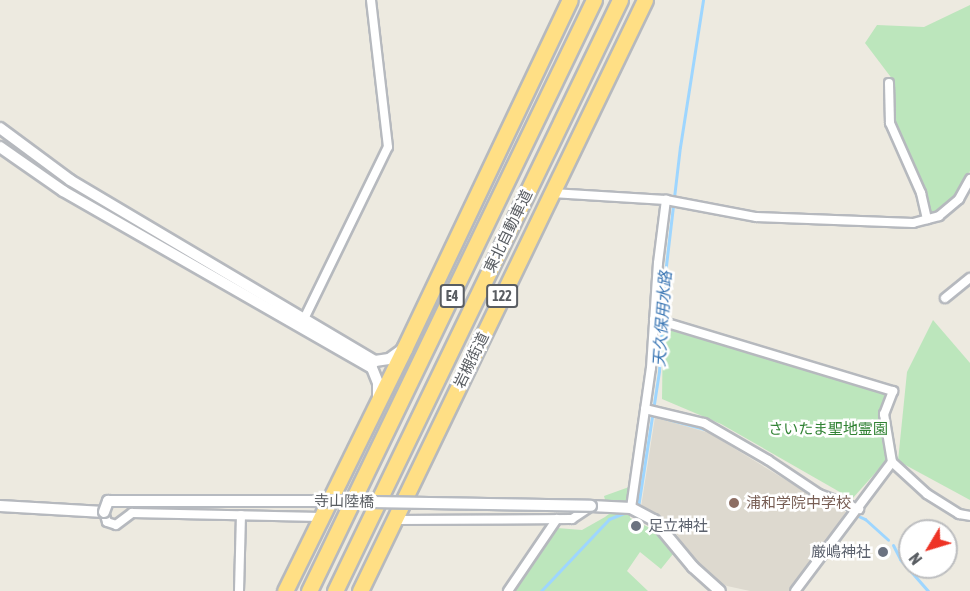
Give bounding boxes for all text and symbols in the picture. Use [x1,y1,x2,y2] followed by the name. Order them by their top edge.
[480,187,536,275] street label: 東北自動車道
[649,270,675,368] water label: 天久保用水路
[438,285,466,307] road number: E4
[486,285,518,307] road number: 122
[450,329,492,391] street label: 岩槻街道
[768,420,888,438] park label: さいたま聖地霊園
[314,491,374,511] street label: 寺山陸橋
[746,494,851,512] place label: 浦和学院中学校
[727,496,741,510] marker: 浦和学院中学校
[648,517,708,535] place label: 足立神社
[629,519,643,533] marker: 足立神社
[898,519,958,579] north arrow
[811,543,871,561] place label: 厳嶋神社
[876,545,890,559] marker: 厳嶋神社
[905,550,925,568] text: N

